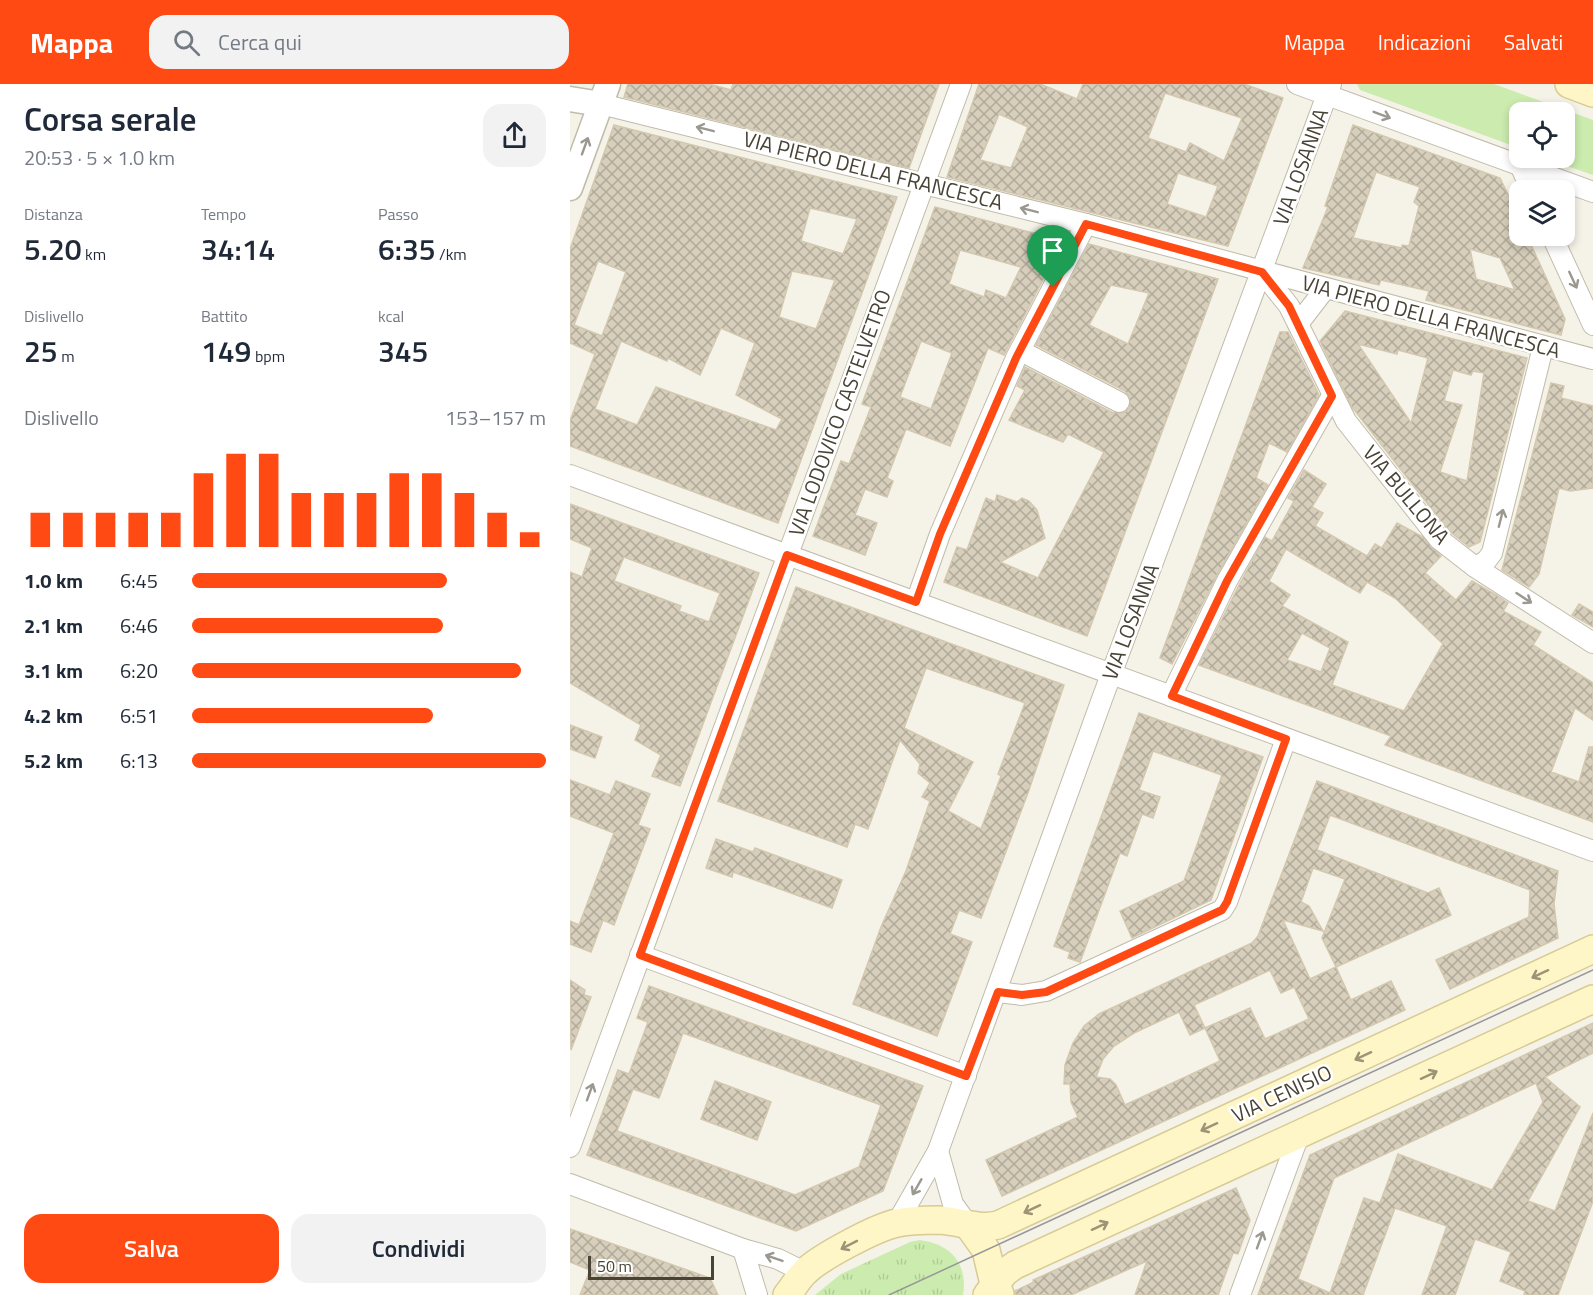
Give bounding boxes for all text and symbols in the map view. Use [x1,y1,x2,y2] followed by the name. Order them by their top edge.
[149,15,569,69] search box
[30,21,113,64] text: Mappa
[218,25,302,59] text: Cerca qui
[170,26,203,59] icon: search
[1284,26,1345,58] text: Mappa
[1378,26,1471,58] text: Indicazioni
[1504,26,1563,58] text: Salvati
[24,94,197,144] text: Corsa serale
[1509,102,1575,246] map controls
[1509,102,1575,168] button: locate
[1264,103,1336,230] street label: VIA LOSANNA
[483,104,546,167] button: share
[1373,110,1391,121] one-way arrow
[696,122,715,134] one-way arrow
[740,122,1007,218] street label: VIA PIERO DELLA FRANCESCA
[581,137,592,156] one-way arrow
[24,142,175,173] text: 20:53 · 5 × 1.0 km
[1509,180,1575,246] button: layers
[24,202,83,226] text: Distanza
[201,202,246,226] text: Tempo
[378,202,419,226] text: Passo
[1020,204,1039,216] one-way arrow
[1027,225,1078,287] pin
[24,226,82,272] text: 5.20
[201,226,275,272] text: 34:14
[378,226,436,272] text: 6:35
[1036,234,1069,267] icon: arrive
[82,242,106,266] text: km
[436,242,467,266] text: /km
[1298,266,1565,366] street label: VIA PIERO DELLA FRANCESCA
[1567,271,1579,289] one-way arrow
[779,285,899,541] street label: VIA LODOVICO CASTELVETRO
[24,304,84,328] text: Dislivello
[201,304,248,328] text: Battito
[378,304,404,328] text: kcal
[24,328,58,374] text: 25
[201,328,251,374] text: 149
[378,328,428,374] text: 345
[58,344,75,368] text: m
[251,344,285,368] text: bpm
[24,402,99,433] text: Dislivello
[445,402,546,433] text: 153–157 m
[1356,438,1458,551] street label: VIA BULLONA
[1495,509,1507,528] one-way arrow
[1093,558,1167,685] street label: VIA LOSANNA
[24,565,83,596] text: 1.0 km
[120,565,158,596] text: 6:45
[1515,593,1532,605] one-way arrow
[24,610,83,641] text: 2.1 km
[120,610,158,641] text: 6:46
[24,655,83,686] text: 3.1 km
[120,655,158,686] text: 6:20
[24,700,83,731] text: 4.2 km
[120,700,158,731] text: 6:51
[24,745,83,776] text: 5.2 km
[120,745,158,776] text: 6:13
[1531,968,1549,980] one-way arrow
[1355,1050,1373,1062] one-way arrow
[1226,1056,1337,1130] street label: VIA CENISIO
[1419,1069,1437,1080] one-way arrow
[585,1083,596,1102] one-way arrow
[1200,1122,1218,1134] one-way arrow
[911,1178,923,1195] one-way arrow
[1023,1204,1041,1216] one-way arrow
[24,1214,279,1283] button: Salva
[291,1214,546,1283] button: Condividi
[1090,1220,1108,1232] one-way arrow
[1255,1231,1266,1250] one-way arrow
[841,1240,859,1251] one-way arrow
[765,1252,784,1263] one-way arrow
[588,1253,714,1280] scale bar
[597,1254,632,1278] text: 50 m

